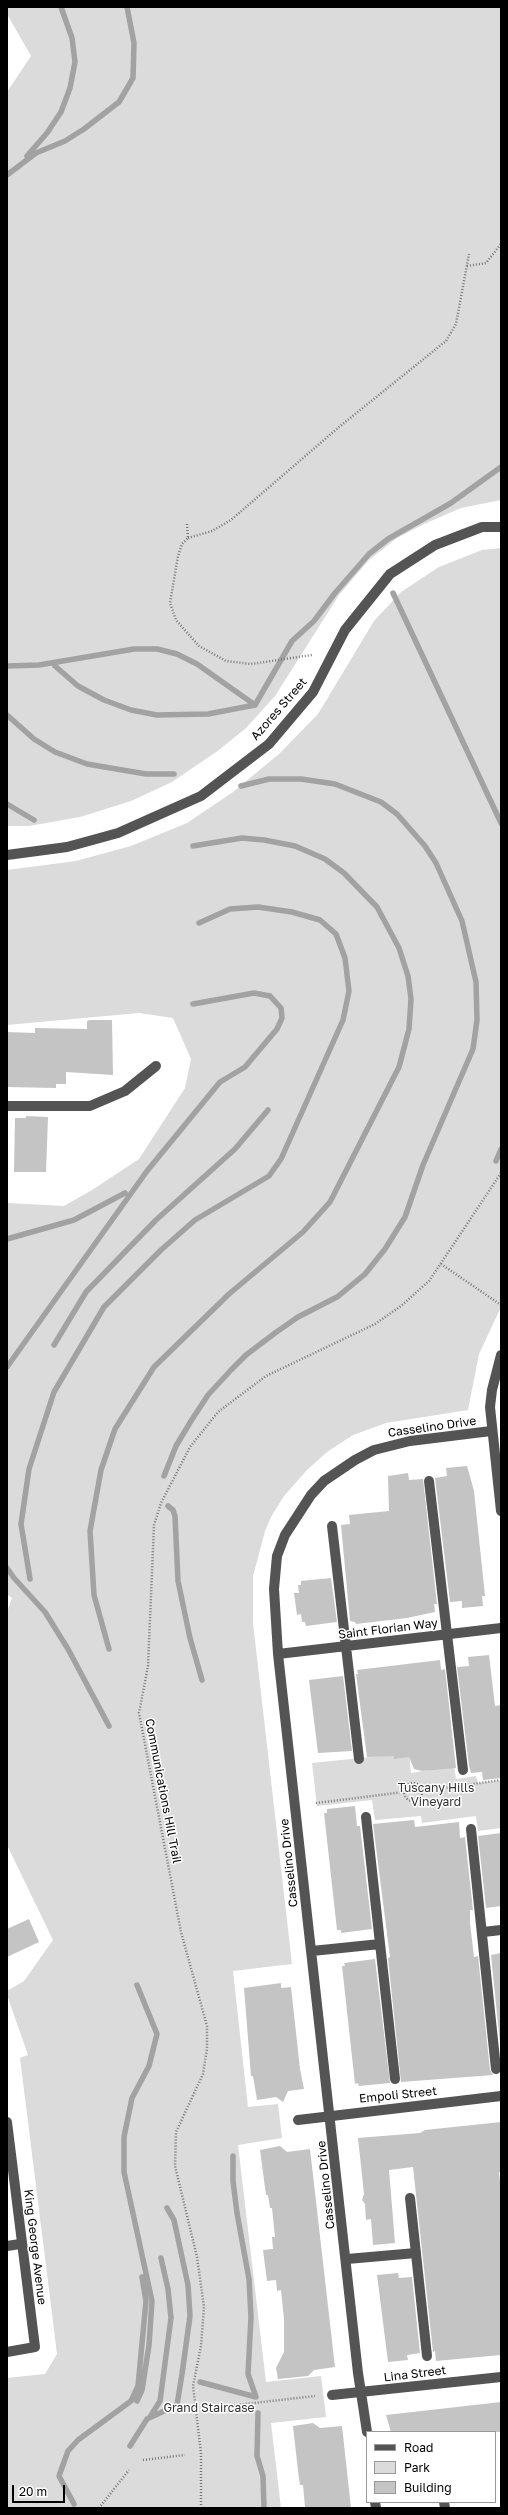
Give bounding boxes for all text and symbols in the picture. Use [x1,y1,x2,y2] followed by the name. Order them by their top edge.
[248,675,310,743] street label: Azores Street
[387,1414,477,1440] street label: Casselino Drive
[337,1616,439,1642] street label: Saint Florian Way
[142,1717,184,1865] street label: Communications Hill Trail
[398,1781,474,1809] park label: Tuscany Hills Vineyard
[277,1818,301,1908] street label: Casselino Drive
[358,2084,438,2106] street label: Empoli Street
[314,2140,338,2230] street label: Casselino Drive
[21,2188,49,2306] street label: King George Avenue
[383,2363,447,2385] street label: Lina Street
[164,2401,254,2415] park label: Grand Staircase
[366,2431,496,2503] legend
[404,2440,433,2455] text: Road
[404,2460,430,2475] text: Park
[14,2477,67,2503] scale bar
[404,2480,452,2495] text: Building
[19,2484,47,2499] text: 20 m

